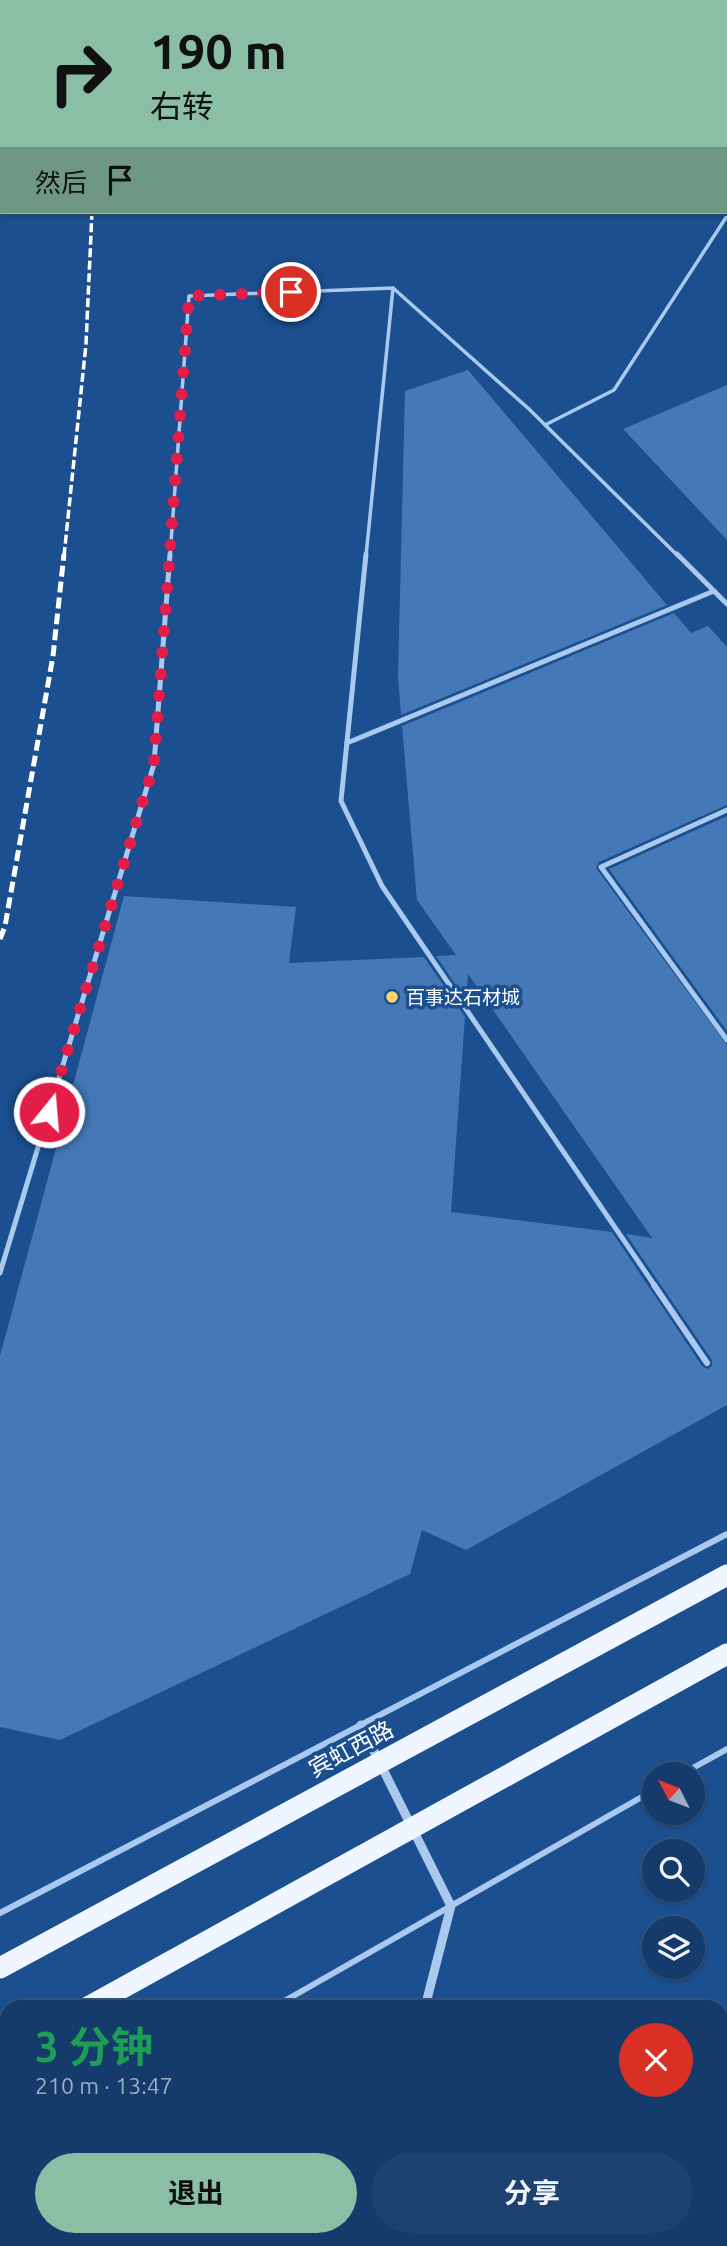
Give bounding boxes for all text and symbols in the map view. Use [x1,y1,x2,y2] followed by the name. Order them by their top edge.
[150,23,287,78] text: 190 m
[35,28,126,119] icon: right
[150,88,214,124] text: 右转
[101,161,139,199] icon: arrive
[35,168,87,197] text: 然后
[261,262,321,322] pin
[272,273,310,311] icon: arrive
[406,986,520,1008] place label: 百事达石材城
[384,989,400,1005] marker: 百事达石材城
[12,1075,86,1149] position arrow
[304,1716,397,1781] street label: 宾虹西路
[642,1762,705,1825] north arrow
[642,1762,705,1979] map controls
[642,1839,705,1902] button: search
[642,1916,705,1979] button: layers
[35,2023,153,2070] text: 3 分钟
[619,2023,693,2097] button: close
[35,2073,173,2098] text: 210 m · 13:47
[35,2153,357,2233] button: 退出
[371,2153,693,2233] button: 分享

